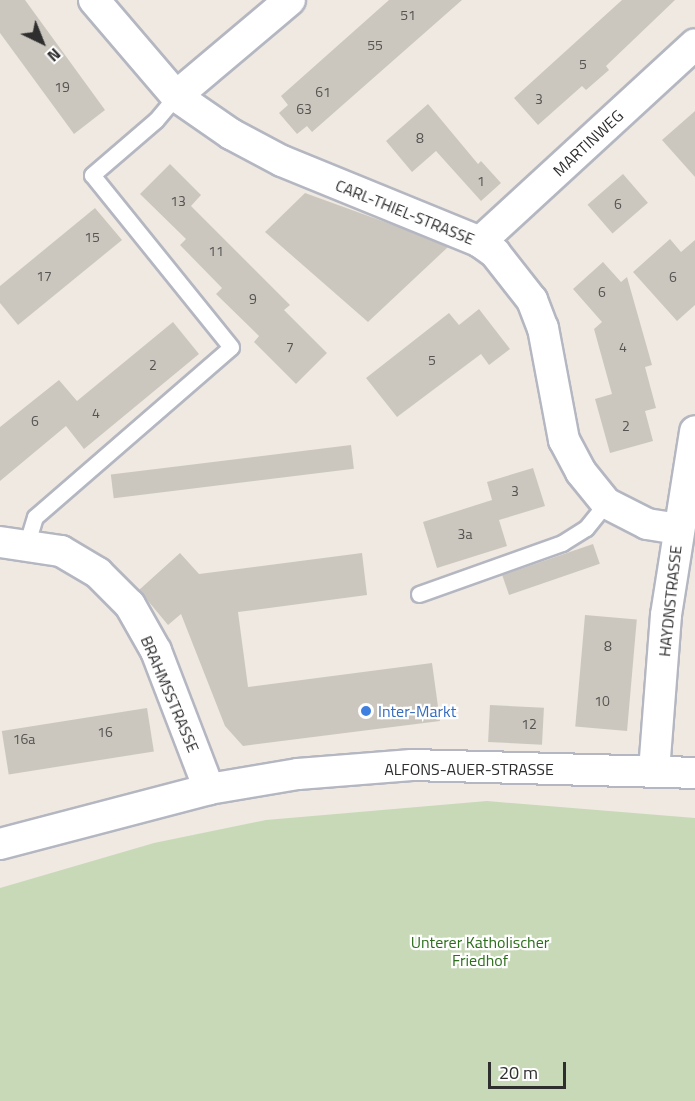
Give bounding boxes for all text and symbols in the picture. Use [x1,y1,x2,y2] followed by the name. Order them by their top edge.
[400,7,416,23] house number: 51
[12,12,72,72] north arrow
[367,37,383,53] house number: 55
[42,43,67,68] text: N
[579,56,587,72] house number: 5
[54,79,70,95] house number: 19
[315,84,331,100] house number: 61
[535,91,543,107] house number: 3
[296,101,312,117] house number: 63
[549,106,627,180] street label: MARTINWEG
[416,130,424,146] house number: 8
[477,173,485,189] house number: 1
[333,175,477,249] street label: CARL-THIEL-STRASSE
[170,193,186,209] house number: 13
[614,196,622,212] house number: 6
[84,229,100,245] house number: 15
[208,243,224,259] house number: 11
[36,268,52,284] house number: 17
[669,269,677,285] house number: 6
[598,284,606,300] house number: 6
[249,291,257,307] house number: 9
[286,339,294,355] house number: 7
[619,339,627,355] house number: 4
[428,352,436,368] house number: 5
[149,357,157,373] house number: 2
[92,405,100,421] house number: 4
[31,413,39,429] house number: 6
[622,418,630,434] house number: 2
[511,483,519,499] house number: 3
[458,526,472,542] house number: 3a
[655,544,685,658] street label: HAYDNSTRASSE
[137,633,203,755] street label: BRAHMSSTRASSE
[604,638,612,654] house number: 8
[594,693,610,709] house number: 10
[378,701,456,721] place label: Inter-Markt
[359,704,373,718] marker: Inter-Markt
[521,716,537,732] house number: 12
[97,724,113,740] house number: 16
[13,731,35,747] house number: 16a
[384,759,554,779] street label: ALFONS-AUER-STRASSE
[411,932,549,970] park label: Unterer Katholischer Friedhof
[491,1050,569,1088] scale bar
[499,1059,538,1086] text: 20 m

